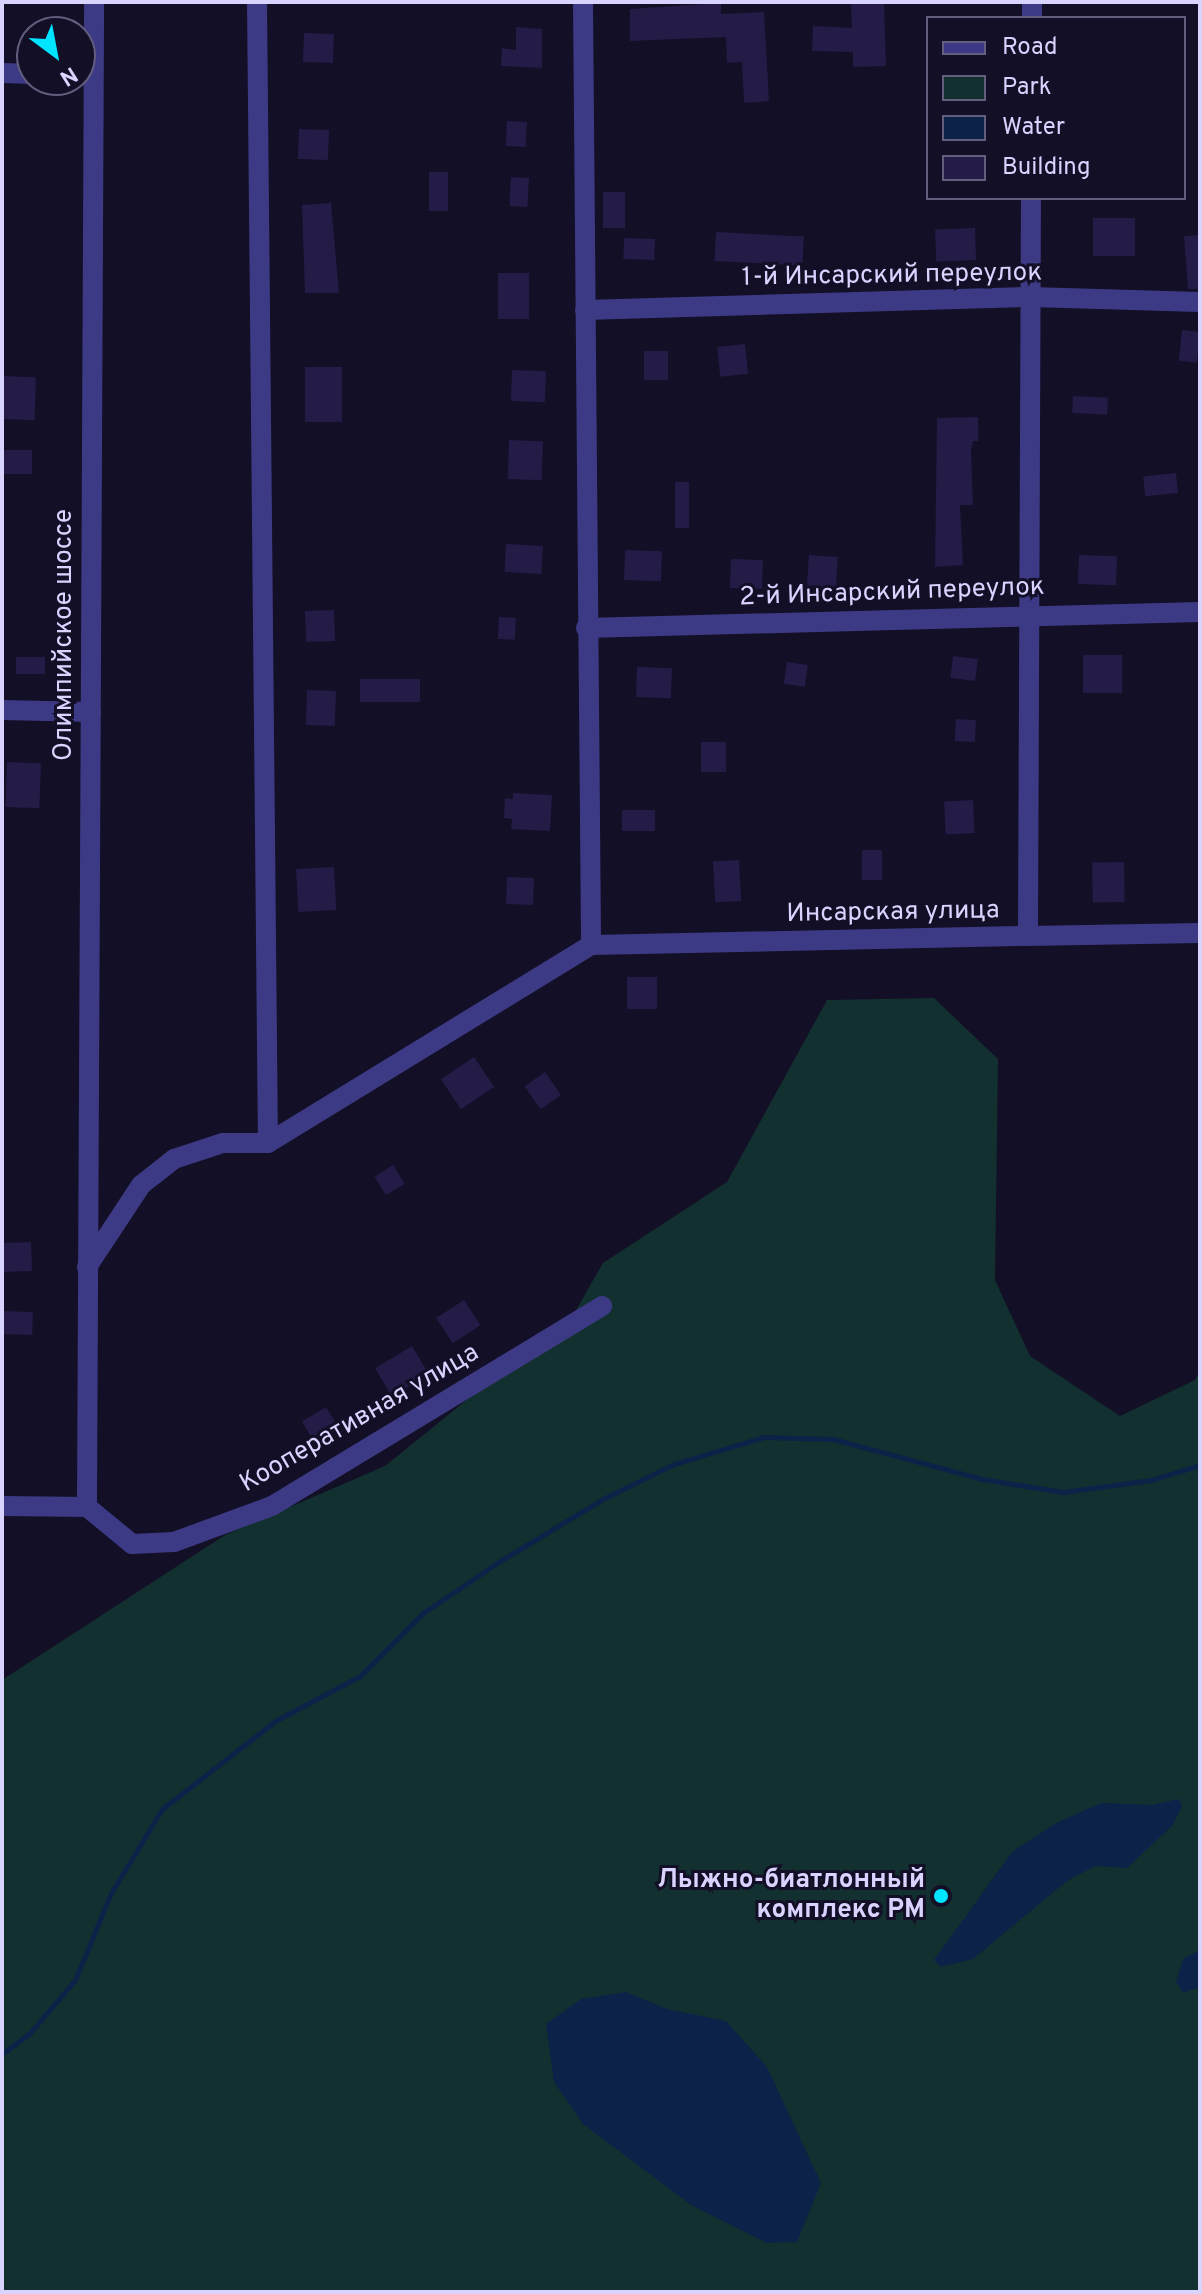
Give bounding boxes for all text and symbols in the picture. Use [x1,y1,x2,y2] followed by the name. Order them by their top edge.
[16,16,96,96] north arrow
[926,16,1186,200] legend
[1002,33,1058,63] text: Road
[54,59,82,91] text: N
[1002,73,1052,103] text: Park
[1002,113,1065,143] text: Water
[1002,153,1091,183] text: Building
[741,258,1043,294] street label: 1-й Инсарский переулок
[49,509,81,761] street label: Олимпийское шоссе
[739,572,1045,614] street label: 2-й Инсарский переулок
[786,896,1000,930] street label: Инсарская улица
[235,1338,485,1500] street label: Кооперативная улица
[658,1865,925,1926] place label: Лыжно-биатлонный комплекс РМ
[932,1887,950,1905] marker: Лыжно-биатлонный комплекс РМ

